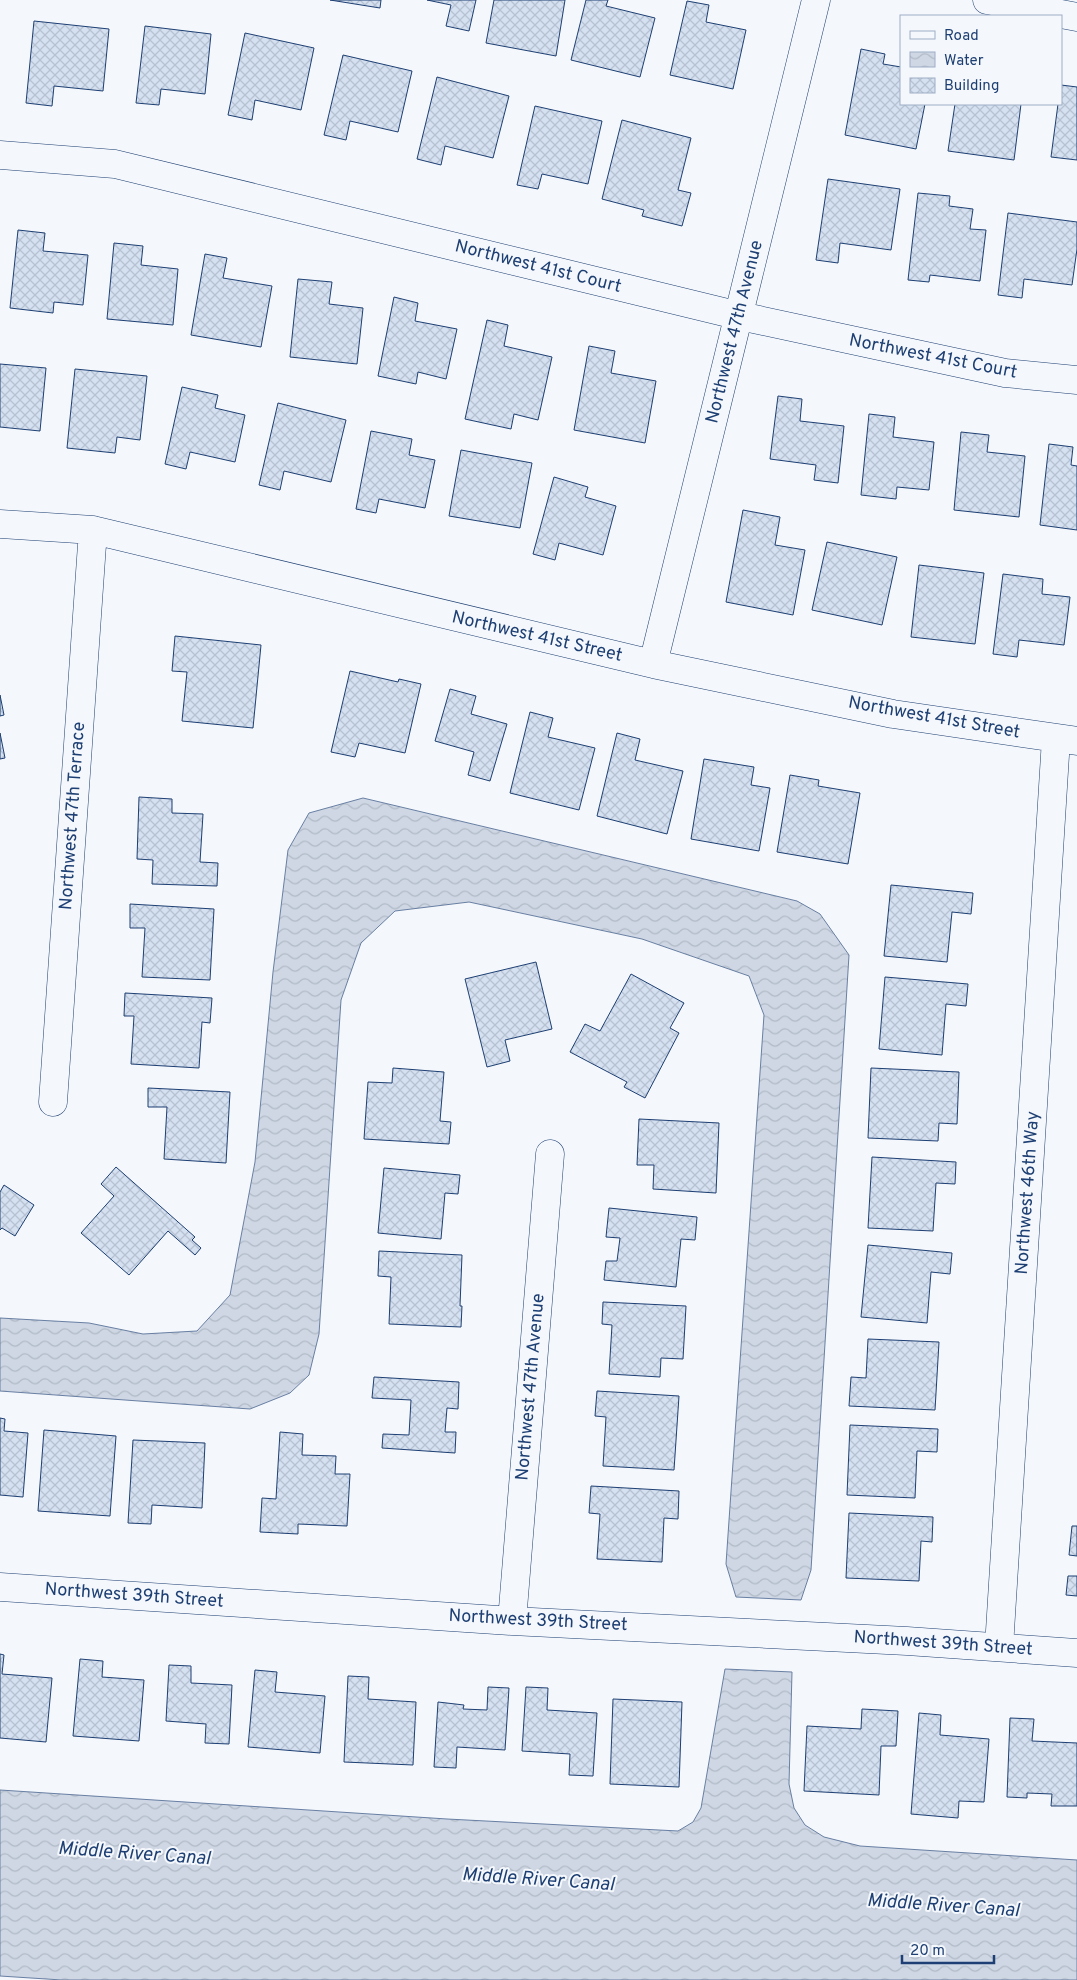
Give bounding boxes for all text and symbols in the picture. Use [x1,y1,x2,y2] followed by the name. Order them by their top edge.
[900,15,1062,105] legend
[944,27,979,46] text: Road
[944,52,984,71] text: Water
[944,77,999,96] text: Building
[452,235,624,299] street label: Northwest 41st Court
[701,238,769,426] street label: Northwest 47th Avenue
[847,329,1019,385] street label: Northwest 41st Court
[450,606,624,668] street label: Northwest 41st Street
[846,692,1022,744] street label: Northwest 41st Street
[55,721,91,911] street label: Northwest 47th Terrace
[1011,1110,1045,1276] street label: Northwest 46th Way
[511,1292,551,1482] street label: Northwest 47th Avenue
[44,1578,224,1614] street label: Northwest 39th Street
[448,1605,628,1637] street label: Northwest 39th Street
[853,1626,1033,1662] street label: Northwest 39th Street
[57,1837,212,1871] water label: Middle River Canal
[461,1863,616,1897] water label: Middle River Canal
[866,1889,1021,1923] water label: Middle River Canal
[902,1932,994,1964] scale bar
[910,1942,945,1961] text: 20 m

